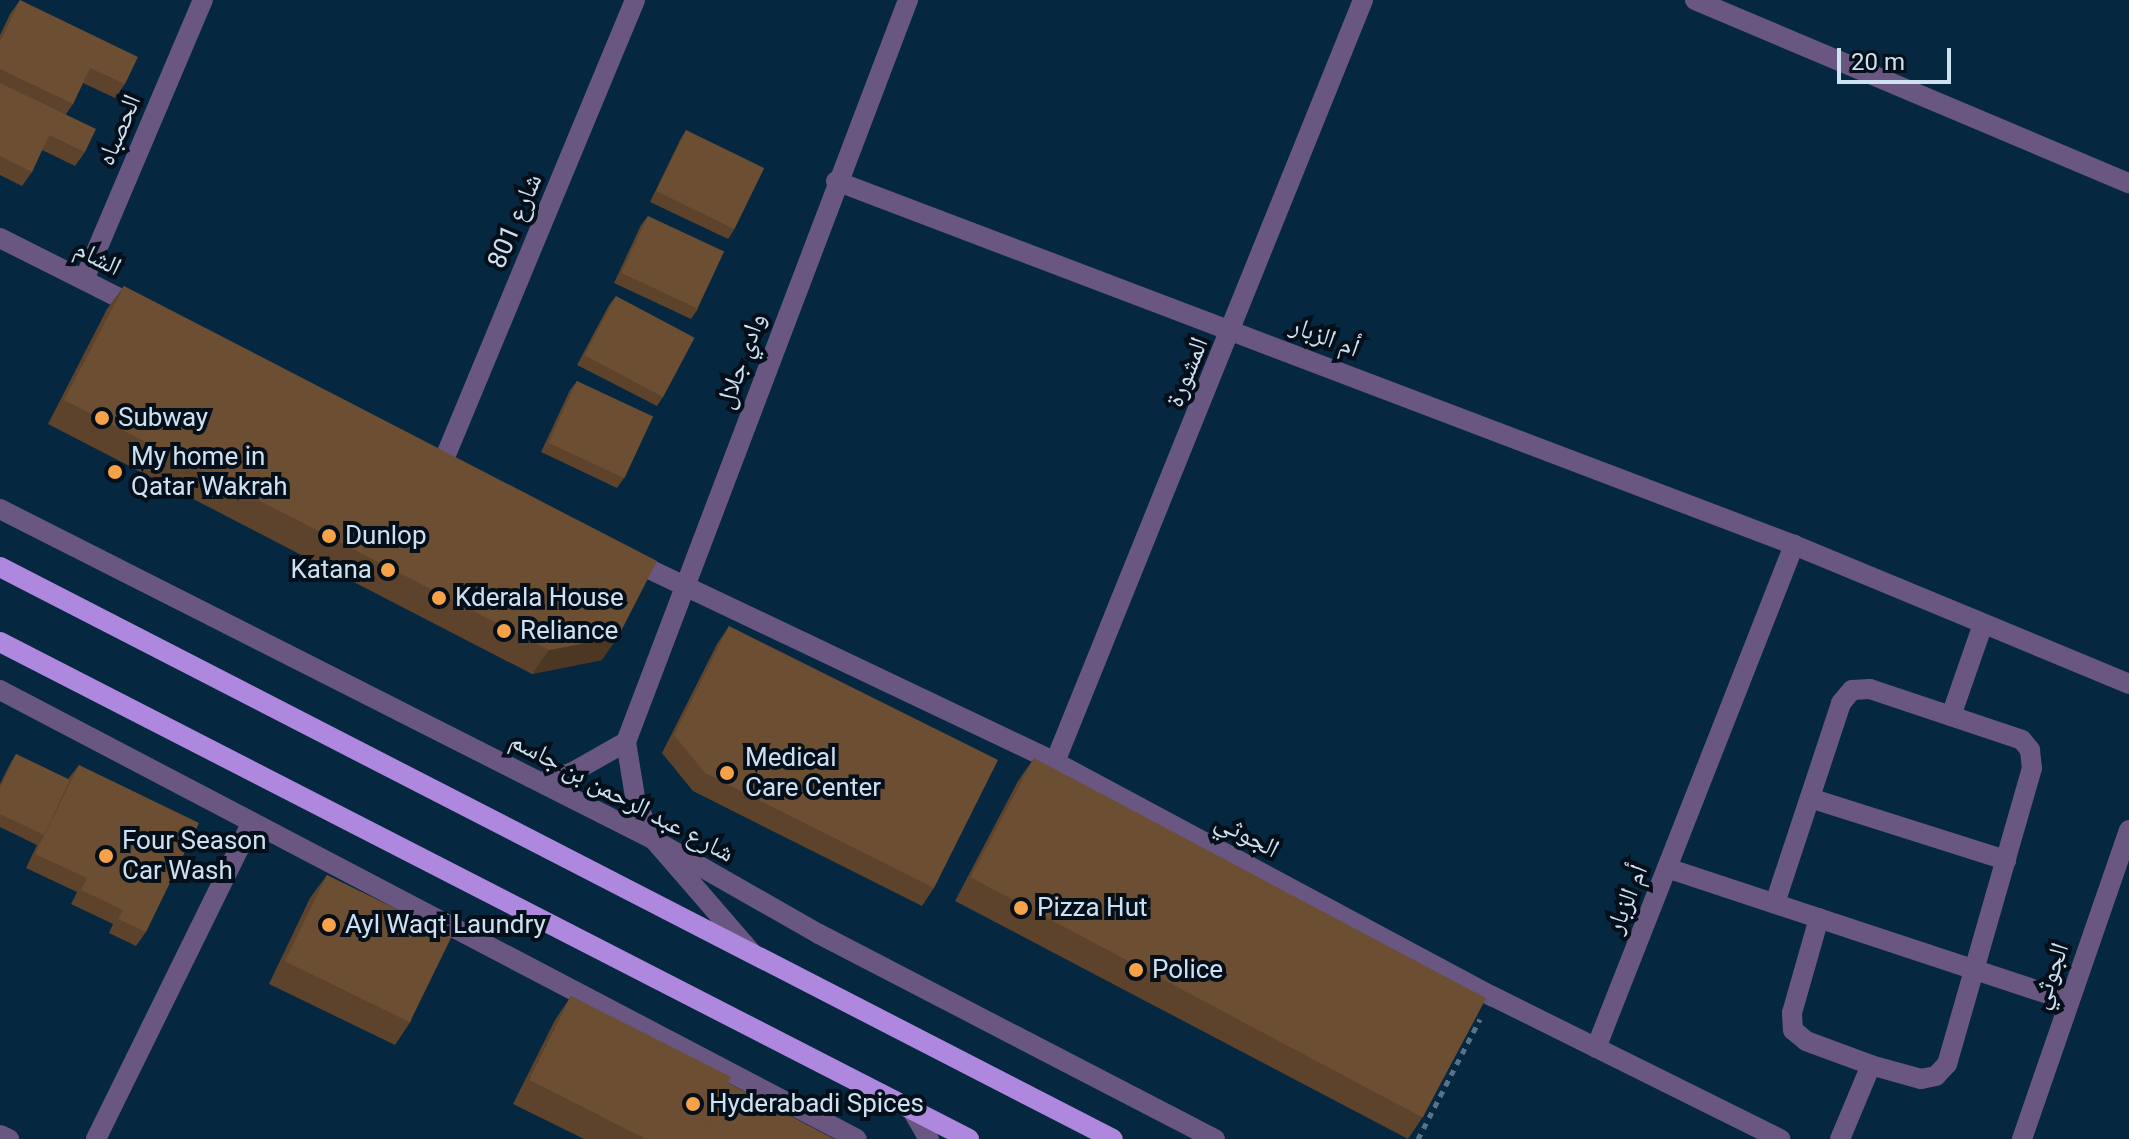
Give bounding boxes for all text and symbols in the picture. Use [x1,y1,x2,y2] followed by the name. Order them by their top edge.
[1841,32,1955,82] scale bar
[1851,48,1905,76] text: 20 m
[90,90,148,170] street label: الحصباه
[481,169,549,273] street label: شارع 801
[69,233,127,283] street label: الشام
[709,309,773,413] street label: وادي جلال
[1286,310,1364,364] street label: أم الزبار
[1159,333,1215,411] street label: المشورة
[118,402,208,434] place label: Subway
[93,409,111,427] marker: Subway
[131,441,288,502] place label: My home in Qatar Wakrah
[106,463,124,481] marker: My home in Qatar Wakrah
[345,520,427,552] place label: Dunlop
[320,527,338,545] marker: Dunlop
[290,554,372,586] place label: Katana
[379,561,397,579] marker: Katana
[455,582,624,614] place label: Kderala House
[430,589,448,607] marker: Kderala House
[520,615,618,647] place label: Reliance
[495,622,513,640] marker: Reliance
[505,725,739,869] street label: شارع عبد الرحمن بن جاسم
[745,742,881,804] place label: Medical Care Center
[716,762,738,784] marker: Medical Care Center
[1210,805,1284,865] street label: الجوثي
[122,825,266,886] place label: Four Season Car Wash
[97,847,115,865] marker: Four Season Car Wash
[1599,860,1655,938] street label: أم الزبار
[1037,892,1148,924] place label: Pizza Hut
[1012,899,1030,917] marker: Pizza Hut
[345,909,546,941] place label: Ayl Waqt Laundry
[320,916,338,934] marker: Ayl Waqt Laundry
[2024,939,2076,1013] street label: الجوثي
[1152,954,1223,986] place label: Police
[1127,961,1145,979] marker: Police
[709,1088,924,1120] place label: Hyderabadi Spices
[684,1095,702,1113] marker: Hyderabadi Spices

